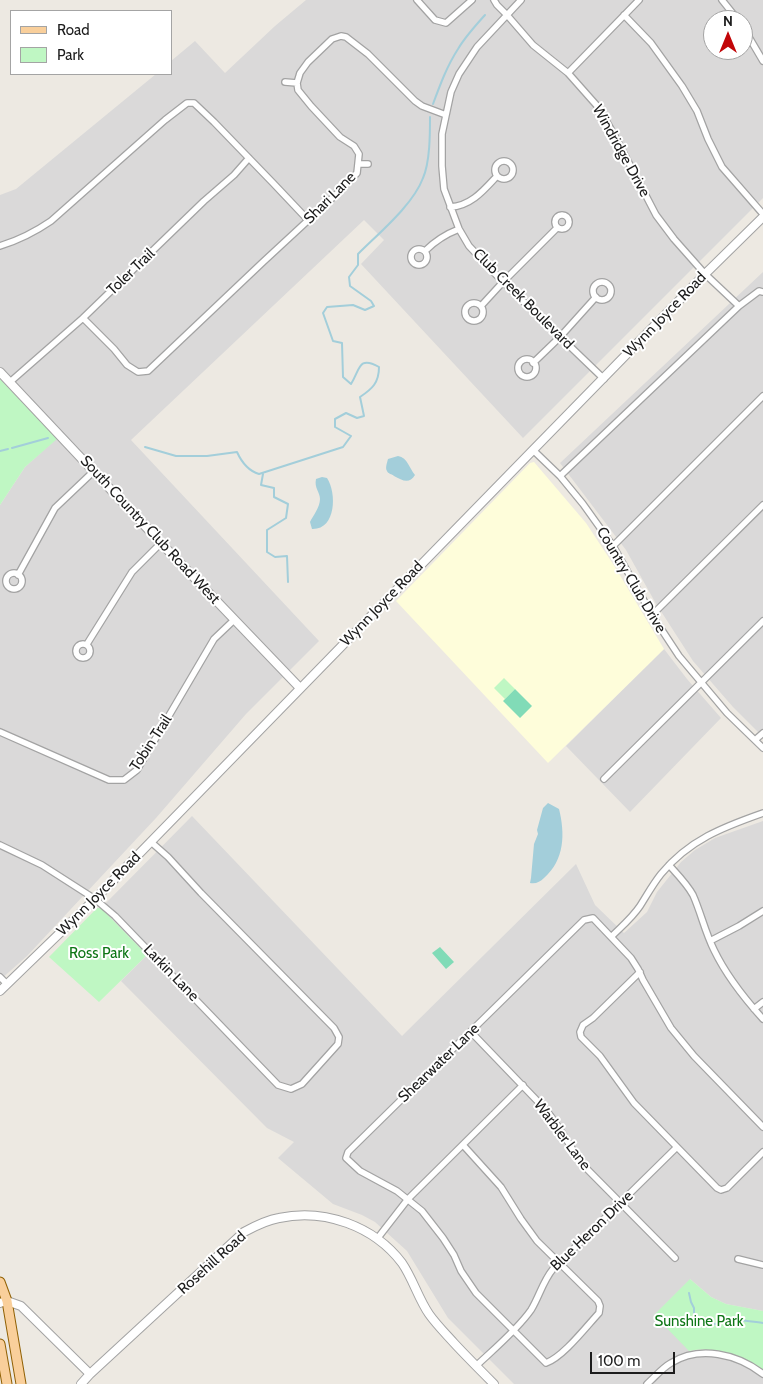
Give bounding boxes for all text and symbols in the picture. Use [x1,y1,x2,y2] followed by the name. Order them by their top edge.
[10,10,172,75] legend
[703,10,753,60] north arrow
[723,12,733,30] text: N
[57,21,90,39] text: Road
[57,46,84,64] text: Park
[588,102,654,200] street label: Windridge Drive
[300,168,360,228] street label: Shari Lane
[103,245,159,299] street label: Toler Trail
[469,245,577,353] street label: Club Creek Boulevard
[620,269,710,361] street label: Wynn Joyce Road
[76,452,224,608] street label: South Country Club Road West
[592,524,670,636] street label: Country Club Drive
[337,558,427,650] street label: Wynn Joyce Road
[126,711,176,775] street label: Tobin Trail
[53,848,145,940] street label: Wynn Joyce Road
[140,941,202,1005] street label: Larkin Lane
[69,945,129,963] park label: Ross Park
[395,1020,483,1106] street label: Shearwater Lane
[530,1096,594,1174] street label: Warbler Lane
[547,1187,637,1275] street label: Blue Heron Drive
[174,1228,250,1298] street label: Rosehill Road
[655,1313,743,1331] park label: Sunshine Park
[593,1342,678,1374] scale bar
[598,1352,640,1370] text: 100 m

